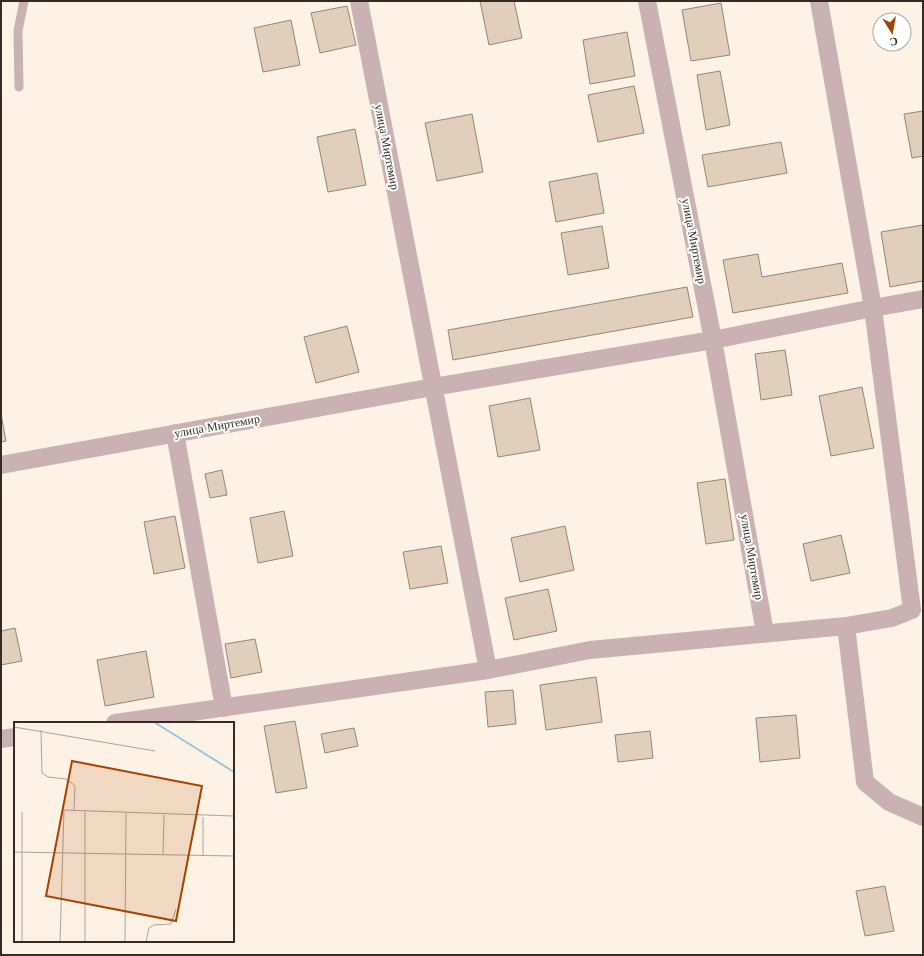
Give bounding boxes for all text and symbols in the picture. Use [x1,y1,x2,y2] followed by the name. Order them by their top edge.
[872,12,912,52] north arrow
[889,34,899,49] text: С
[372,103,403,191] street label: улица Миртемир
[679,197,710,285] street label: улица Миртемир
[173,411,261,440] street label: улица Миртемир
[738,513,767,601] street label: улица Миртемир
[14,722,234,942] inset map

